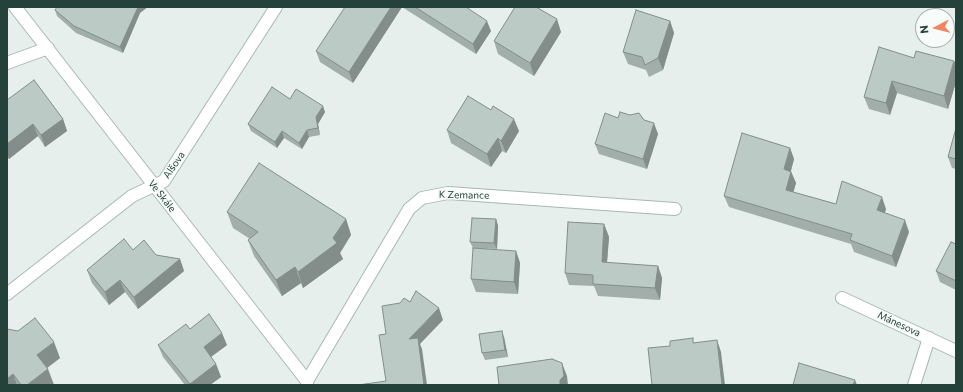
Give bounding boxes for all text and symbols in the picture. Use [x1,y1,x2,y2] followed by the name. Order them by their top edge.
[915,8,955,48] north arrow
[917,25,931,34] text: N
[161,149,187,181] street label: Alšova
[146,177,178,215] street label: Ve Skále
[439,189,489,201] street label: K Zemance
[875,309,923,339] street label: Mánesova

